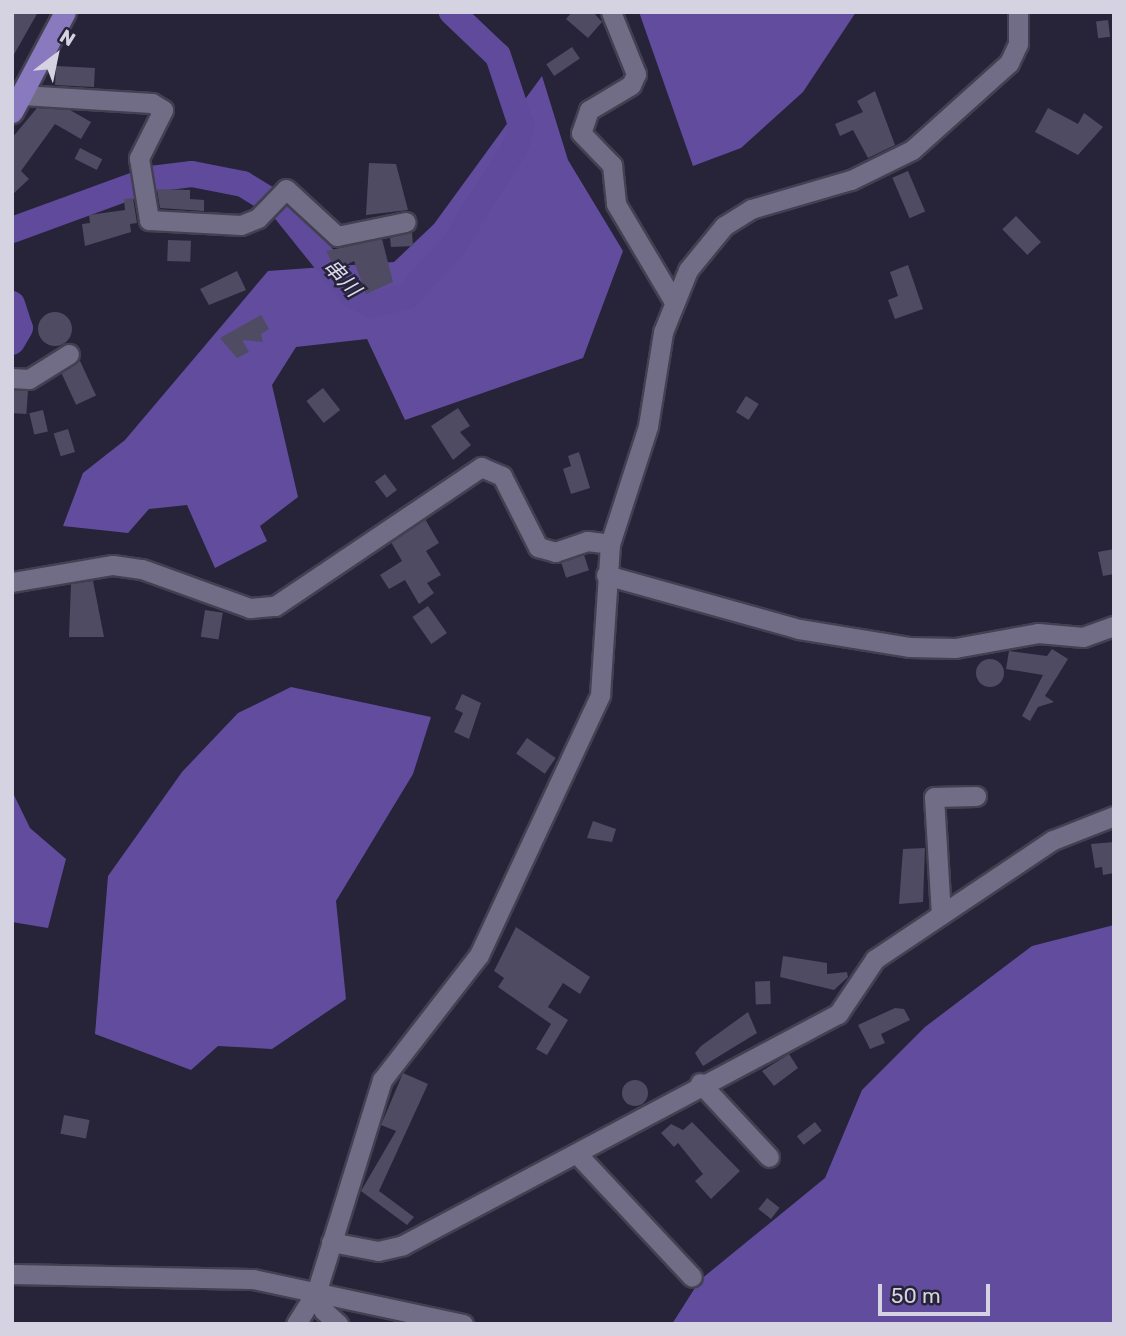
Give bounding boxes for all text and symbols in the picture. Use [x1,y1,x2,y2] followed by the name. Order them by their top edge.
[21,21,91,91] north arrow
[55,24,79,51] text: N
[318,254,366,302] water label: 串川
[881,1270,993,1314] scale bar
[891,1283,941,1308] text: 50 m

